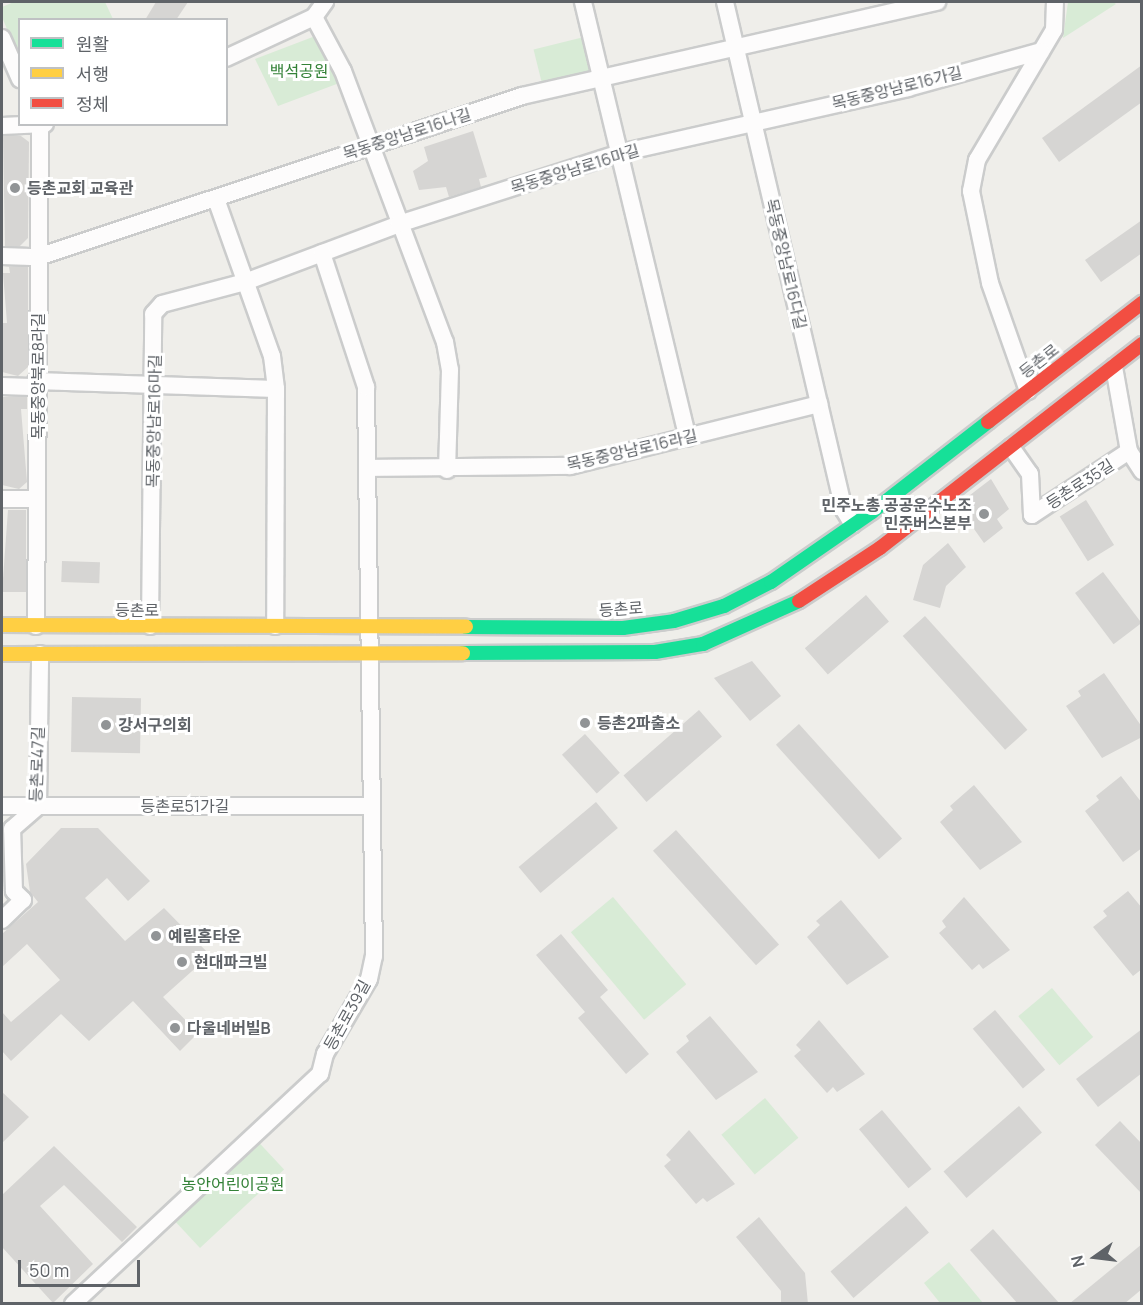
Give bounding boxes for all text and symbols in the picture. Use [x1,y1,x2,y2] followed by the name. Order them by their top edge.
[18,18,228,126] legend
[76,32,109,56] text: 원활
[270,61,328,81] park label: 백석공원
[76,62,109,86] text: 서행
[830,62,964,114] street label: 목동중앙남로16가길
[76,92,109,116] text: 정체
[340,104,474,164] street label: 목동중앙남로16나길
[508,140,642,198] street label: 목동중앙남로16마길
[27,178,133,198] place label: 등촌교회 교육관
[8,181,22,195] marker: 등촌교회 교육관
[762,197,810,331] street label: 목동중앙남로16다길
[28,312,48,440] street label: 목동중앙북로8라길
[1016,340,1062,382] street label: 등촌로
[143,354,165,488] street label: 목동중앙남로16마길
[565,426,699,474] street label: 목동중앙남로16라길
[1042,455,1118,513] street label: 등촌로35길
[822,495,972,533] place label: 민주노총 공공운수노조 민주버스본부
[977,507,991,521] marker: 민주노총 공공운수노조 민주버스본부
[598,598,644,620] street label: 등촌로
[115,600,159,620] street label: 등촌로
[597,713,680,733] place label: 등촌2파출소
[118,715,192,735] place label: 강서구의회
[578,716,592,730] marker: 등촌2파출소
[99,718,113,732] marker: 강서구의회
[26,726,48,802] street label: 등촌로47길
[140,796,230,816] street label: 등촌로51가길
[168,926,242,946] place label: 예림홈타운
[149,929,163,943] marker: 예림홈타운
[194,952,268,972] place label: 현대파크빌
[175,955,189,969] marker: 현대파크빌
[320,976,374,1054] street label: 등촌로39길
[187,1018,271,1038] place label: 다울네버빌B
[168,1021,182,1035] marker: 다울네버빌B
[181,1174,285,1194] park label: 농안어린이공원
[1065,1227,1125,1287] north arrow
[21,1248,142,1286] scale bar
[1065,1253,1090,1270] text: N
[29,1258,69,1282] text: 50 m

